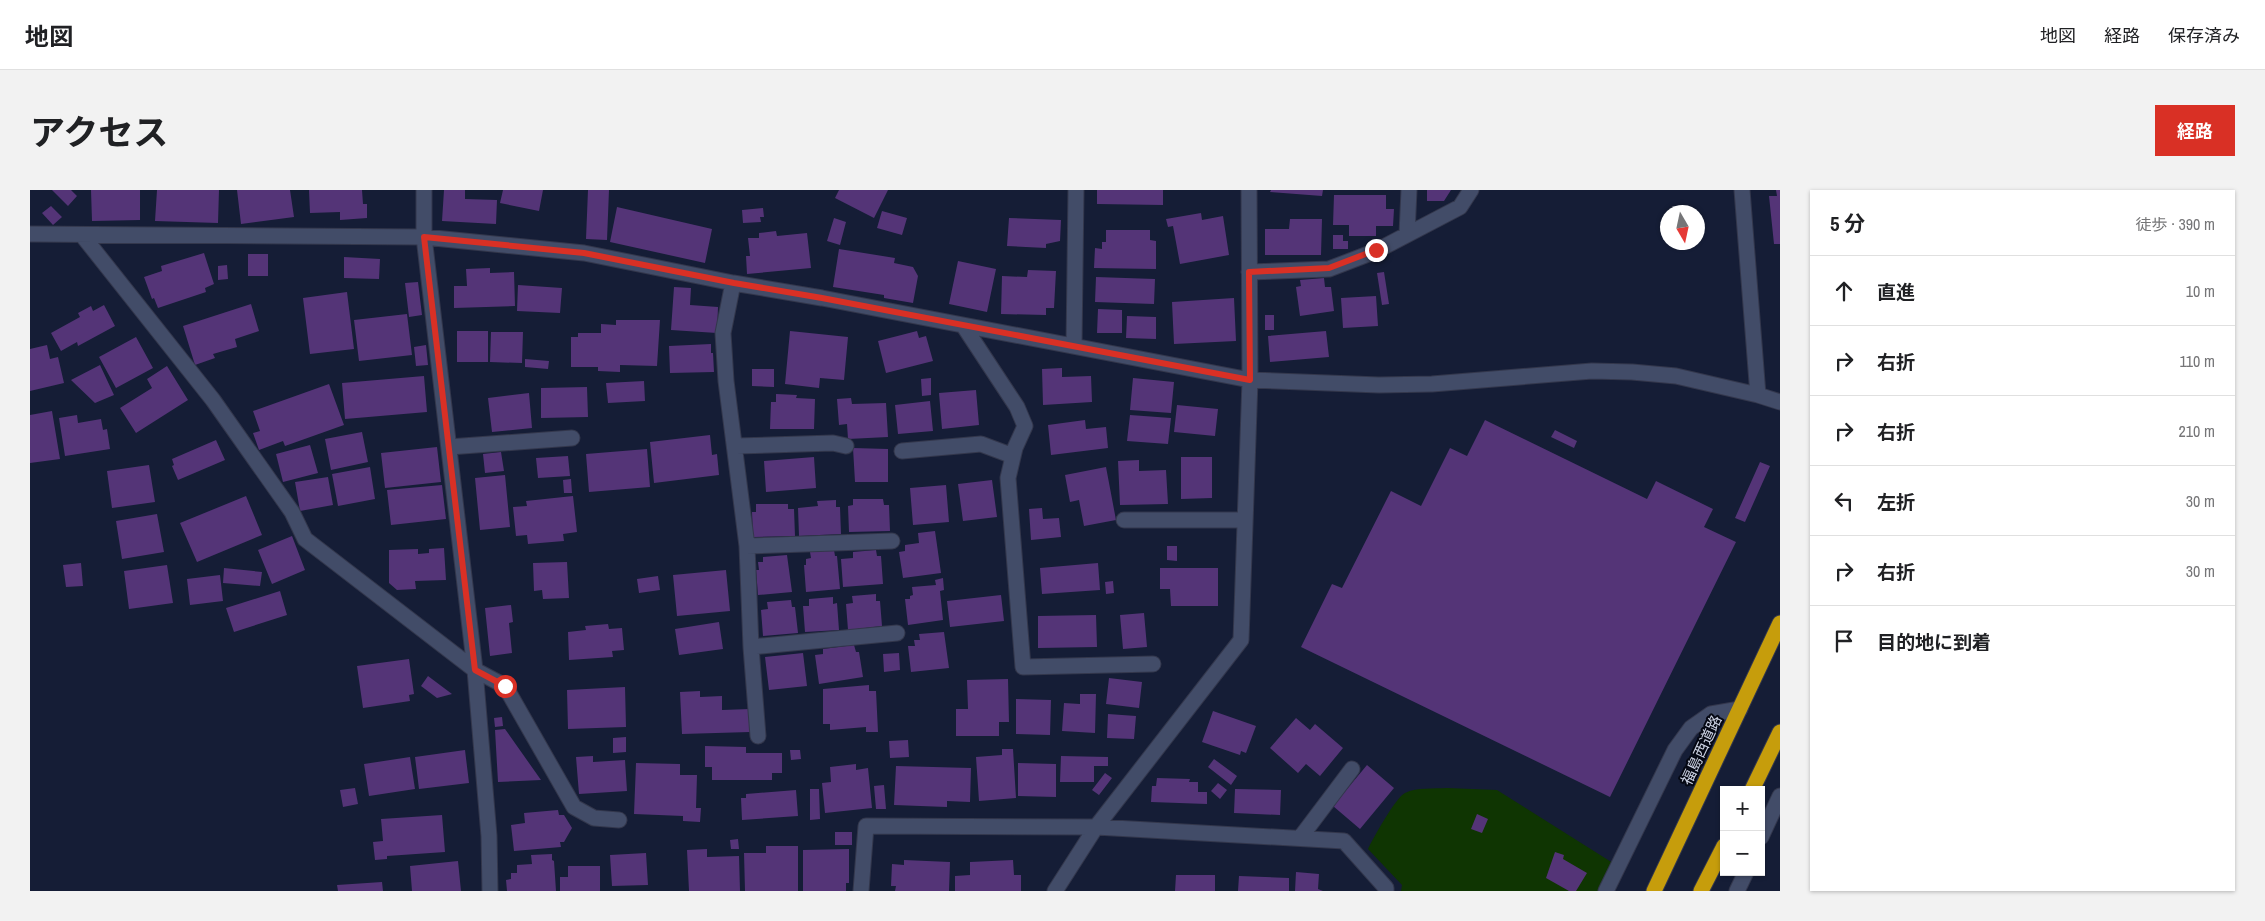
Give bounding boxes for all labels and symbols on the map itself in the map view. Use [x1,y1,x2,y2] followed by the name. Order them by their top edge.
[1660,205,1705,250] north arrow
[1365,239,1388,262] route end
[494,675,517,698] route start
[1676,712,1726,788] street label: 福島西道路

